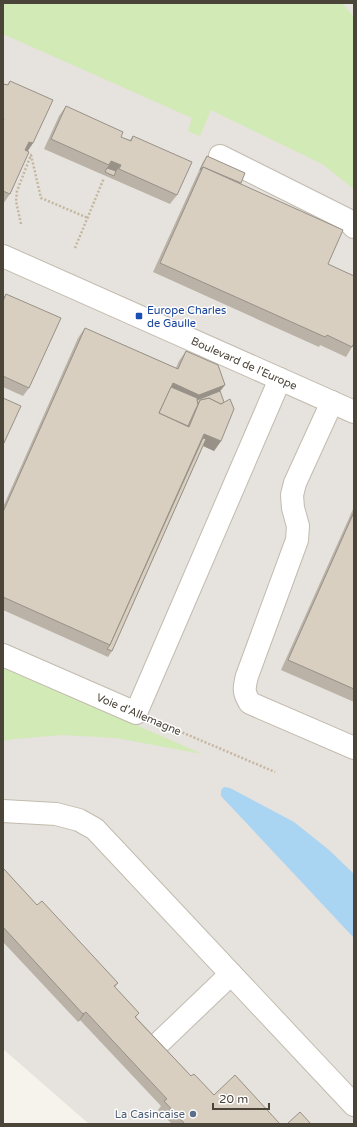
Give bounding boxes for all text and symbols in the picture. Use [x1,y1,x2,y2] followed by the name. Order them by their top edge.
[147,304,226,330] place label: Europe Charles de Gaulle
[134,311,144,321] marker: Europe Charles de Gaulle
[189,334,299,393] street label: Boulevard de l'Europe
[94,691,183,738] street label: Voie d'Allemagne
[213,1085,269,1111] scale bar
[219,1092,248,1106] text: 20 m
[115,1108,185,1121] place label: La Casincaise
[188,1109,198,1119] marker: La Casincaise

